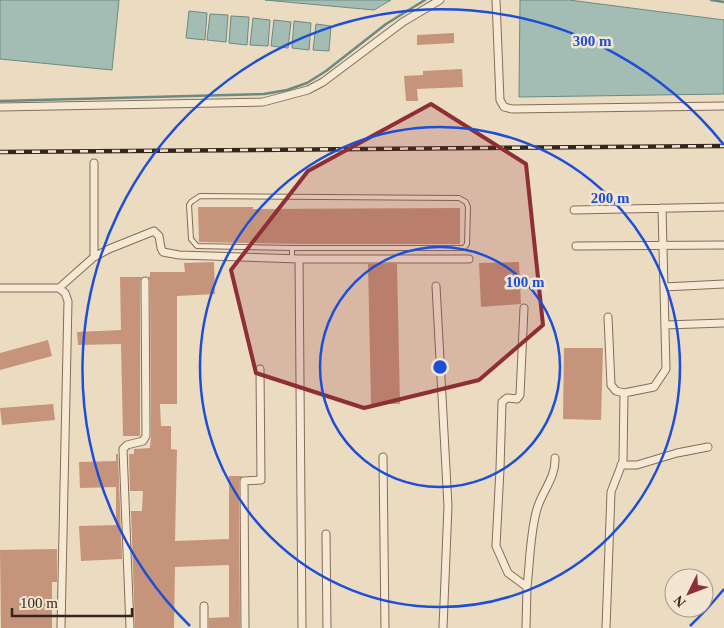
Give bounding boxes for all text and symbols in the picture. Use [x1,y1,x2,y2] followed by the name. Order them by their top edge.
[573,33,612,49] text: 300 m
[591,190,630,206] text: 200 m
[506,274,545,290] text: 100 m
[431,358,449,376] centre of rings
[664,568,714,618] north arrow
[12,586,132,618] scale bar
[671,593,689,610] text: N
[20,595,58,611] text: 100 m

